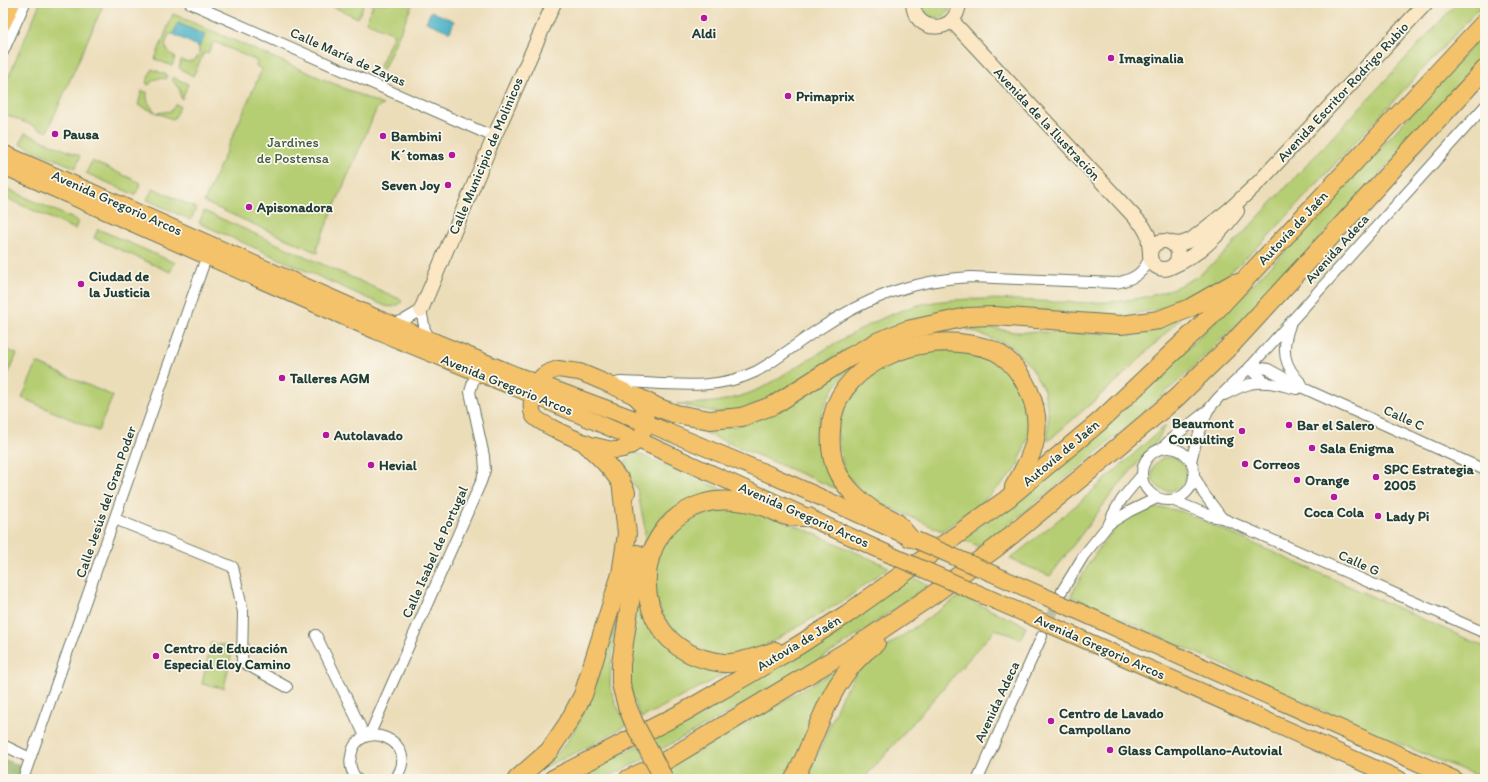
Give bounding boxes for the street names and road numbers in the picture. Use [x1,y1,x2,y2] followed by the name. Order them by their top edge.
[1274,18,1412,166] street label: Avenida Escritor Rodrigo Rubio
[287,24,409,90] street label: Calle María de Zayas
[990,64,1104,185] street label: Avenida de la Ilustración
[445,75,527,237] street label: Calle Municipio de Molinicos
[49,167,185,239] street label: Avenida Gregorio Arcos
[1254,187,1332,269] street label: Autovía de Jaén
[1301,211,1373,287] street label: Avenida Adeca
[439,351,575,419] street label: Avenida Gregorio Arcos
[1381,401,1427,435] street label: Calle C
[1019,416,1103,490] street label: Autovía de Jaén
[72,423,140,580] street label: Calle Jesús del Gran Poder
[736,479,872,551] street label: Avenida Gregorio Arcos
[398,483,472,621] street label: Calle Isabel de Portugal
[1336,546,1382,580] street label: Calle G
[754,611,844,675] street label: Autovía de Jaén
[1032,611,1168,683] street label: Avenida Gregorio Arcos
[971,659,1023,745] street label: Avenida Adeca

